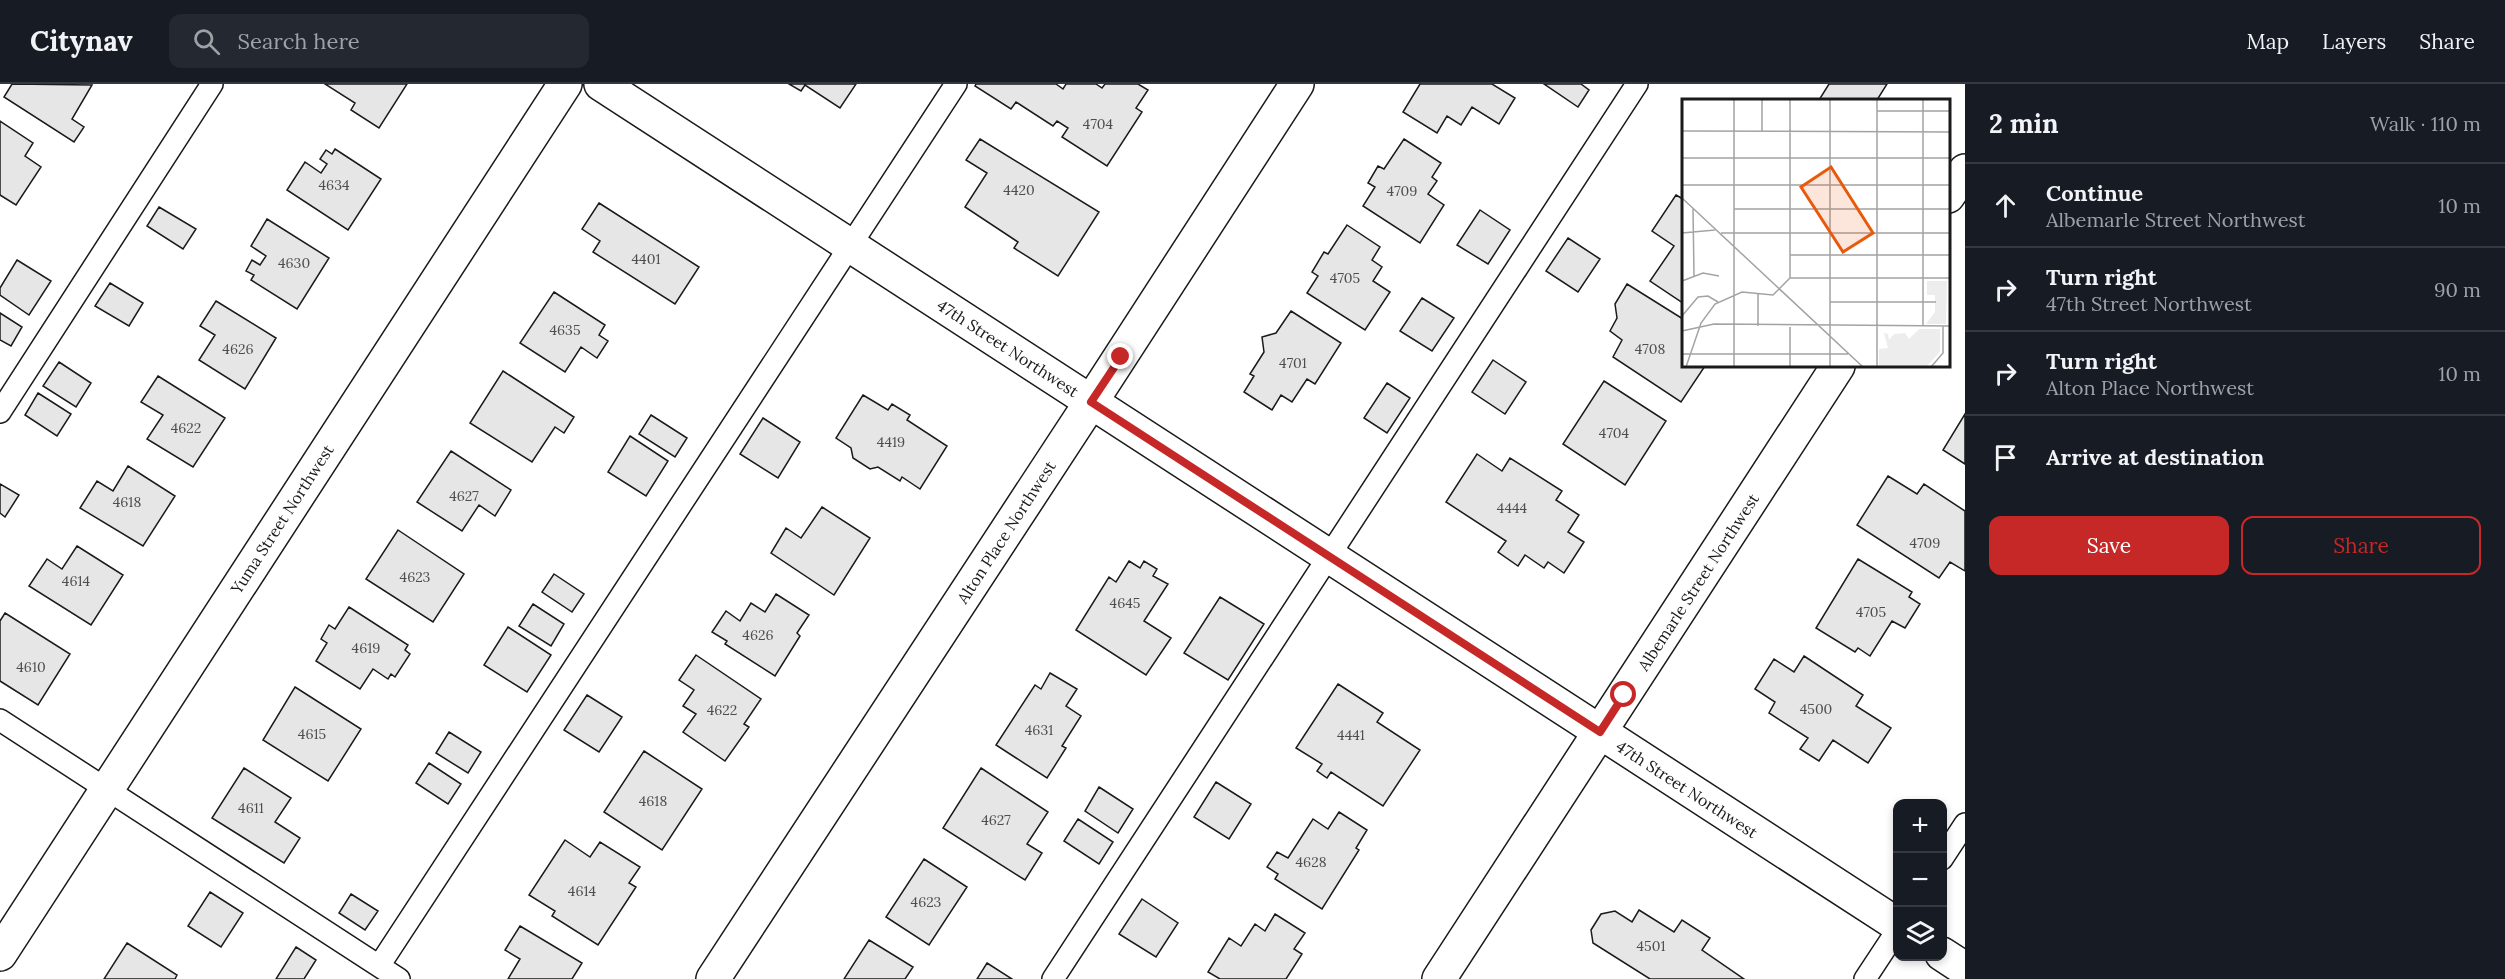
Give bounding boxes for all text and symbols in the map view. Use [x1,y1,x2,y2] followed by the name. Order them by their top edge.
[169,14,589,68] search box
[30,23,133,59] text: Citynav
[190,25,223,58] icon: search
[238,27,360,55] text: Search here
[2246,28,2289,55] text: Map
[2322,28,2386,55] text: Layers
[2419,28,2475,55] text: Share
[1682,99,1950,368] inset map
[1989,107,2059,140] text: 2 min
[2370,111,2481,136] text: Walk · 110 m
[1083,115,1114,133] house number: 4704
[318,176,350,194] house number: 4634
[2046,179,2143,207] text: Continue
[1003,181,1035,199] house number: 4420
[1387,182,1417,200] house number: 4709
[1989,189,2022,222] icon: ahead
[2438,193,2481,218] text: 10 m
[2046,207,2306,232] text: Albemarle Street Northwest
[632,250,660,268] house number: 4401
[278,254,310,272] house number: 4630
[2046,263,2157,291] text: Turn right
[1330,269,1360,287] house number: 4705
[1989,273,2022,306] icon: right
[2434,277,2481,302] text: 90 m
[2046,291,2252,316] text: 47th Street Northwest
[934,295,1083,402] street label: 47th Street Northwest
[549,321,581,339] house number: 4635
[222,340,254,358] house number: 4626
[1635,340,1665,358] house number: 4708
[1107,343,1133,369] route end
[2046,347,2157,375] text: Turn right
[1279,354,1307,372] house number: 4701
[1989,357,2022,390] icon: right
[2438,361,2481,386] text: 10 m
[2046,375,2254,400] text: Alton Place Northwest
[171,419,201,437] house number: 4622
[1599,424,1630,442] house number: 4704
[877,433,905,451] house number: 4419
[226,440,338,598] street label: Yuma Street Northwest
[1989,441,2022,474] icon: arrive
[2046,443,2264,471] text: Arrive at destination
[952,456,1060,608] street label: Alton Place Northwest
[449,487,479,505] house number: 4627
[1633,489,1763,675] street label: Albemarle Street Northwest
[113,493,141,511] house number: 4618
[1497,499,1528,517] house number: 4444
[1989,516,2229,575] button: Save
[2241,516,2481,575] button: Share
[1910,534,1940,552] house number: 4709
[400,568,431,586] house number: 4623
[62,572,91,590] house number: 4614
[1110,594,1140,612] house number: 4645
[1856,603,1886,621] house number: 4705
[742,626,774,644] house number: 4626
[352,639,380,657] house number: 4619
[16,658,46,676] house number: 4610
[1610,681,1636,707] route start
[1800,700,1832,718] house number: 4500
[707,701,737,719] house number: 4622
[1025,721,1053,739] house number: 4631
[298,725,326,743] house number: 4615
[1337,726,1365,744] house number: 4441
[1613,736,1762,843] street label: 47th Street Northwest
[639,792,667,810] house number: 4618
[238,799,264,817] house number: 4611
[1893,799,1947,961] map controls
[1893,799,1947,853] button: +
[981,811,1011,829] house number: 4627
[1295,853,1327,871] house number: 4628
[1893,853,1947,907] button: −
[568,882,597,900] house number: 4614
[911,893,942,911] house number: 4623
[1893,907,1947,961] button: layers
[1636,937,1666,955] house number: 4501

